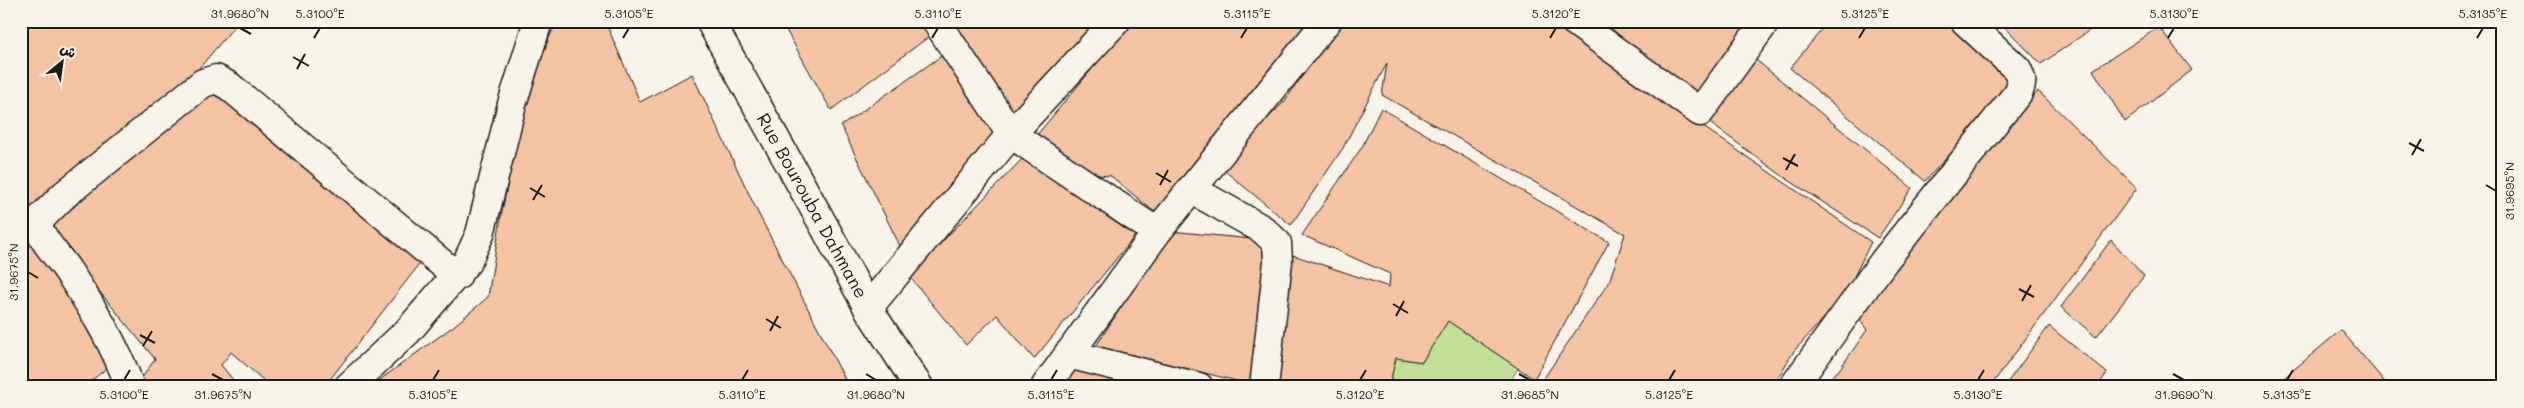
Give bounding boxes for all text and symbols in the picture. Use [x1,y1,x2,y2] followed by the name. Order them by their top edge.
[211,5,269,21] text: 31.9680°N
[295,5,345,21] text: 5.3100°E
[605,5,654,21] text: 5.3105°E
[914,5,962,21] text: 5.3110°E
[1224,5,1271,21] text: 5.3115°E
[1532,5,1580,21] text: 5.3120°E
[1841,5,1889,21] text: 5.3125°E
[2150,5,2199,21] text: 5.3130°E
[2459,5,2507,21] text: 5.3135°E
[38,38,88,88] north arrow
[57,38,80,62] text: ش
[752,109,874,302] street label: Rue Bourouba Dahmane
[2501,162,2517,220] text: 31.9695°N
[5,243,21,301] text: 31.9675°N
[99,386,149,402] text: 5.3100°E
[194,386,252,402] text: 31.9675°N
[409,386,458,402] text: 5.3105°E
[718,386,766,402] text: 5.3110°E
[847,386,905,402] text: 31.9680°N
[1028,386,1075,402] text: 5.3115°E
[1336,386,1384,402] text: 5.3120°E
[1501,386,1559,402] text: 31.9685°N
[1645,386,1693,402] text: 5.3125°E
[1954,386,2003,402] text: 5.3130°E
[2155,386,2213,402] text: 31.9690°N
[2263,386,2311,402] text: 5.3135°E

